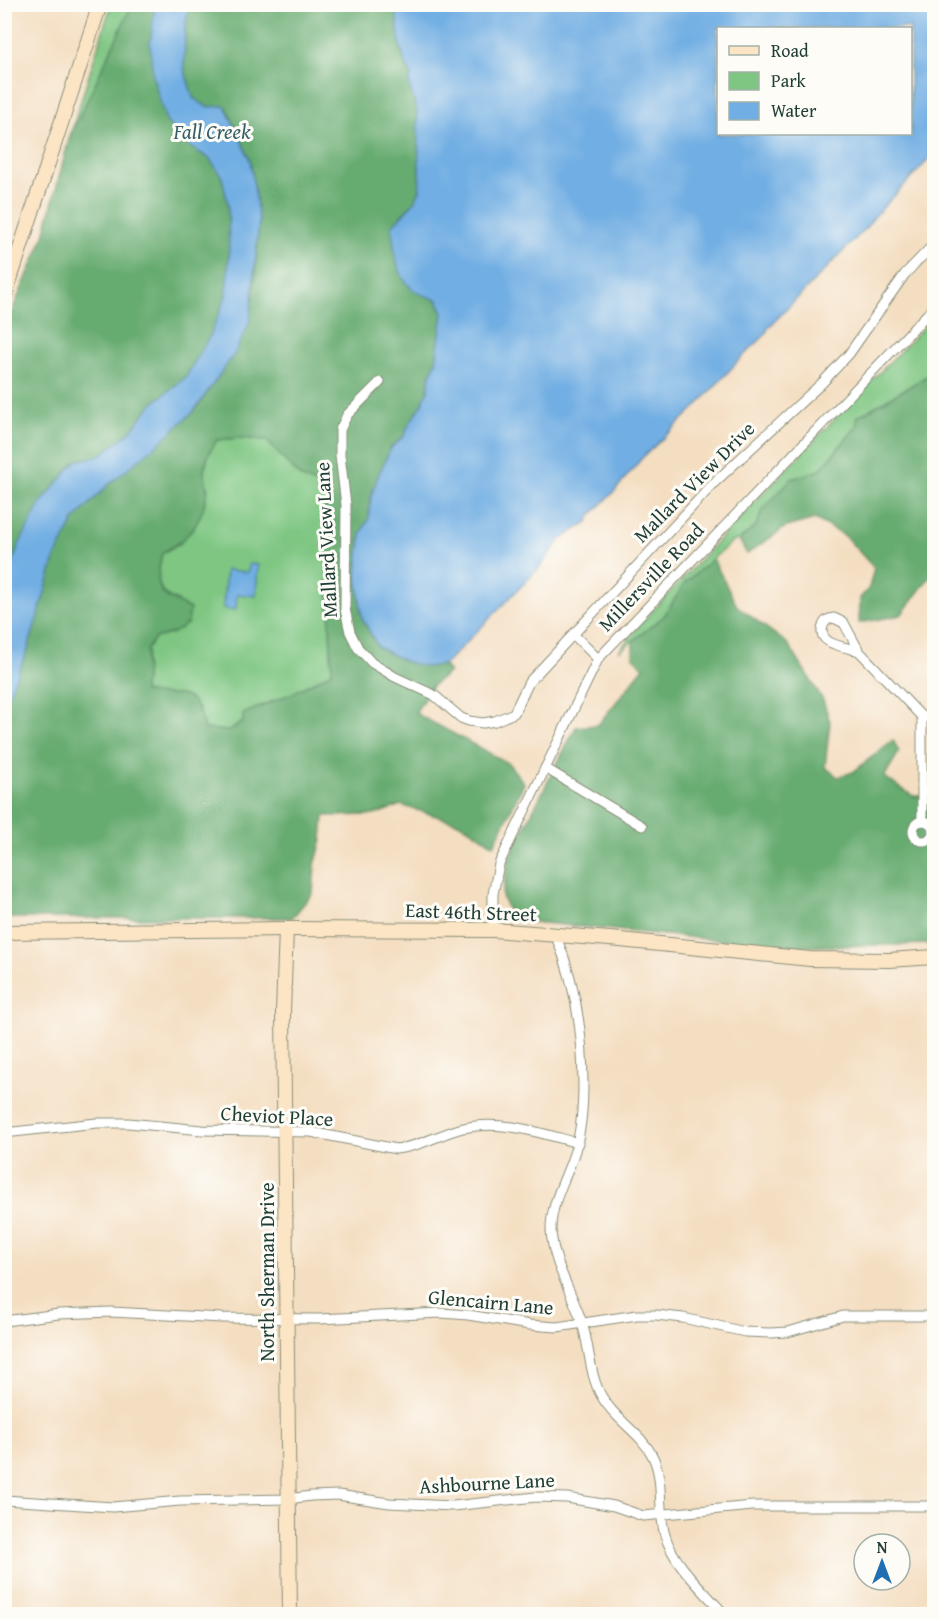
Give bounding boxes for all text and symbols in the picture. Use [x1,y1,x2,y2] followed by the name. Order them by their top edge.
[717,27,912,135] legend
[771,37,809,64] text: Road
[771,67,807,94] text: Park
[771,97,817,124] text: Water
[173,116,251,147] water label: Fall Creek
[626,414,761,549] street label: Mallard View Drive
[307,461,344,619] street label: Mallard View Lane
[591,516,710,638] street label: Millersville Road
[405,895,537,928] street label: East 46th Street
[220,1098,334,1133] street label: Cheviot Place
[252,1182,281,1362] street label: North Sherman Drive
[427,1282,555,1321] street label: Glencairn Lane
[418,1464,556,1501] street label: Ashbourne Lane
[852,1532,912,1592] north arrow
[877,1535,888,1559] text: N

